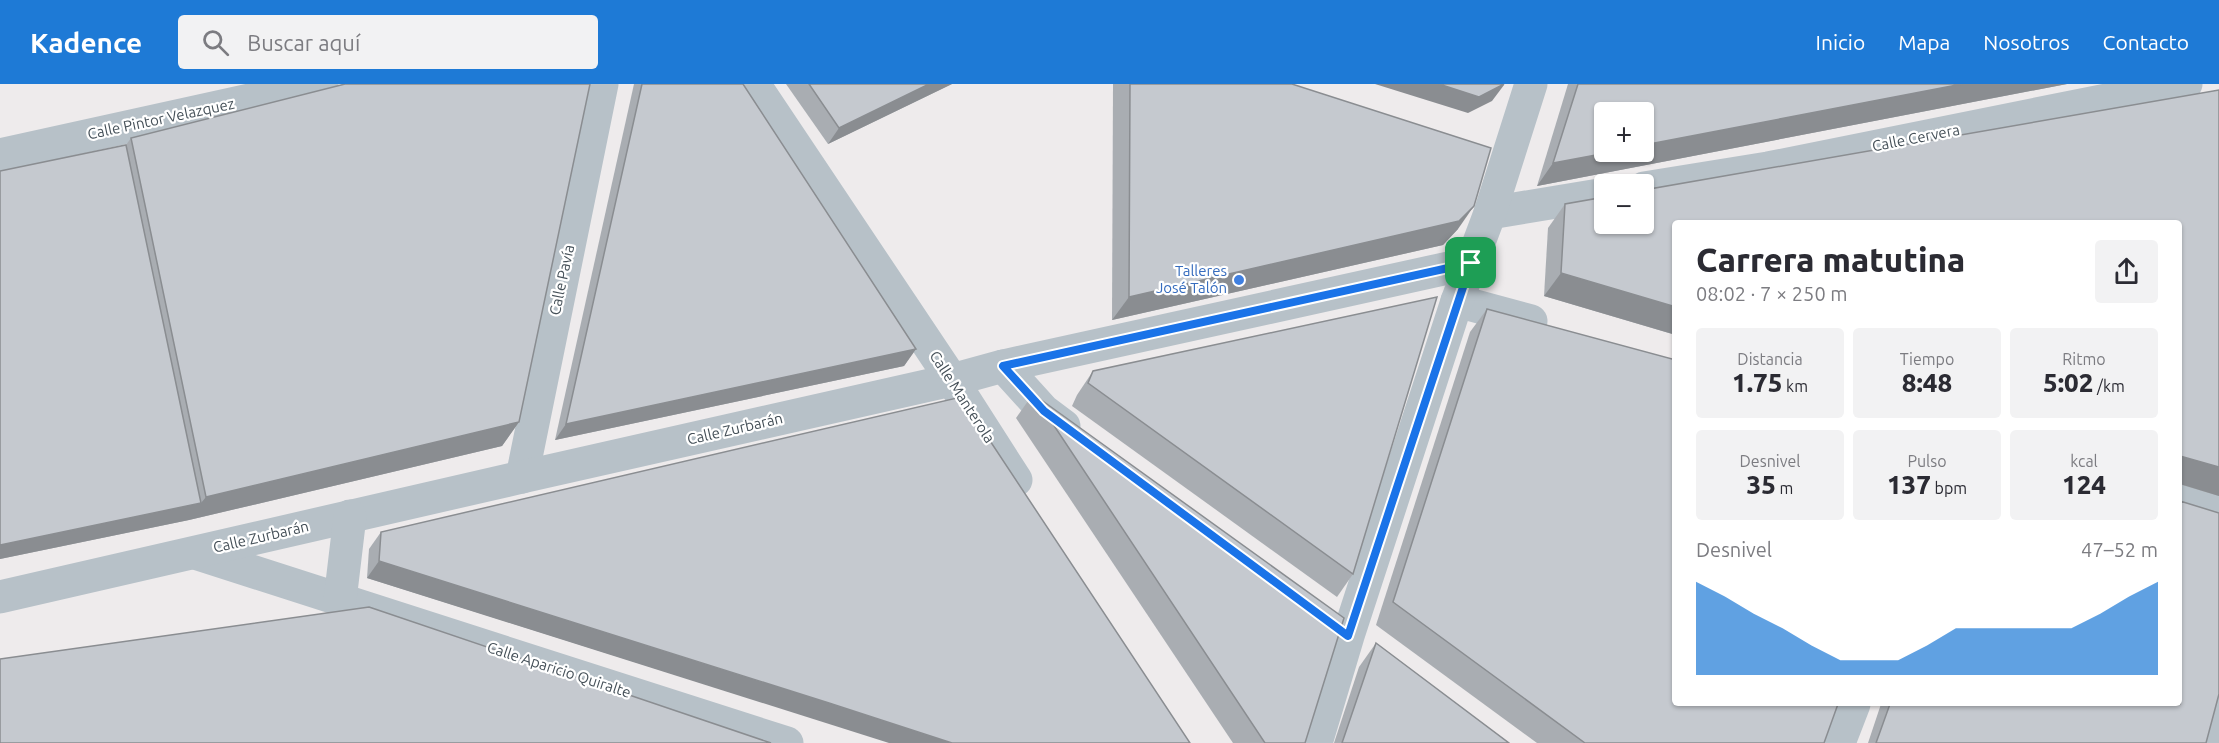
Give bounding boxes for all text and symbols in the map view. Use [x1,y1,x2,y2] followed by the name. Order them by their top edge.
[178,15,598,69] search box
[199,26,232,59] icon: search
[30,27,142,58] text: Kadence
[247,30,360,55] text: Buscar aquí
[1816,30,1865,54] text: Inicio
[1898,30,1950,54] text: Mapa
[1983,30,2070,54] text: Nosotros
[2103,30,2189,54] text: Contacto
[86,95,236,142] street label: Calle Pintor Velazquez
[1594,102,1654,234] map controls
[1594,102,1654,162] button: +
[1871,121,1961,154] street label: Calle Cervera
[1594,174,1654,234] button: −
[1445,237,1496,288] pin
[2095,240,2158,303] button: share
[1696,241,1965,278] text: Carrera matutina
[546,243,577,317] street label: Calle Pavía
[1454,246,1487,279] icon: arrive
[1156,262,1227,296] place label: Talleres José Talón
[1232,273,1246,287] marker: Talleres José Talón
[1696,282,1848,305] text: 08:02 · 7 × 250 m
[926,348,998,446] street label: Calle Manterola
[1737,350,1803,368] text: Distancia
[1900,350,1954,368] text: Tiempo
[2062,350,2106,368] text: Ritmo
[1732,368,1782,397] text: 1.75
[1902,368,1952,397] text: 8:48
[2043,368,2093,397] text: 5:02
[1782,377,1808,395] text: km
[2093,377,2125,395] text: /km
[685,409,784,448] street label: Calle Zurbarán
[1740,452,1800,470] text: Desnivel
[1907,452,1947,470] text: Pulso
[2070,452,2098,470] text: kcal
[1747,470,1776,499] text: 35
[1887,470,1931,499] text: 137
[2062,470,2106,499] text: 124
[1776,479,1793,497] text: m
[1931,479,1967,497] text: bpm
[211,517,310,556] street label: Calle Zurbarán
[1696,538,1772,561] text: Desnivel
[2081,538,2158,561] text: 47–52 m
[485,638,633,701] street label: Calle Aparicio Quiralte

